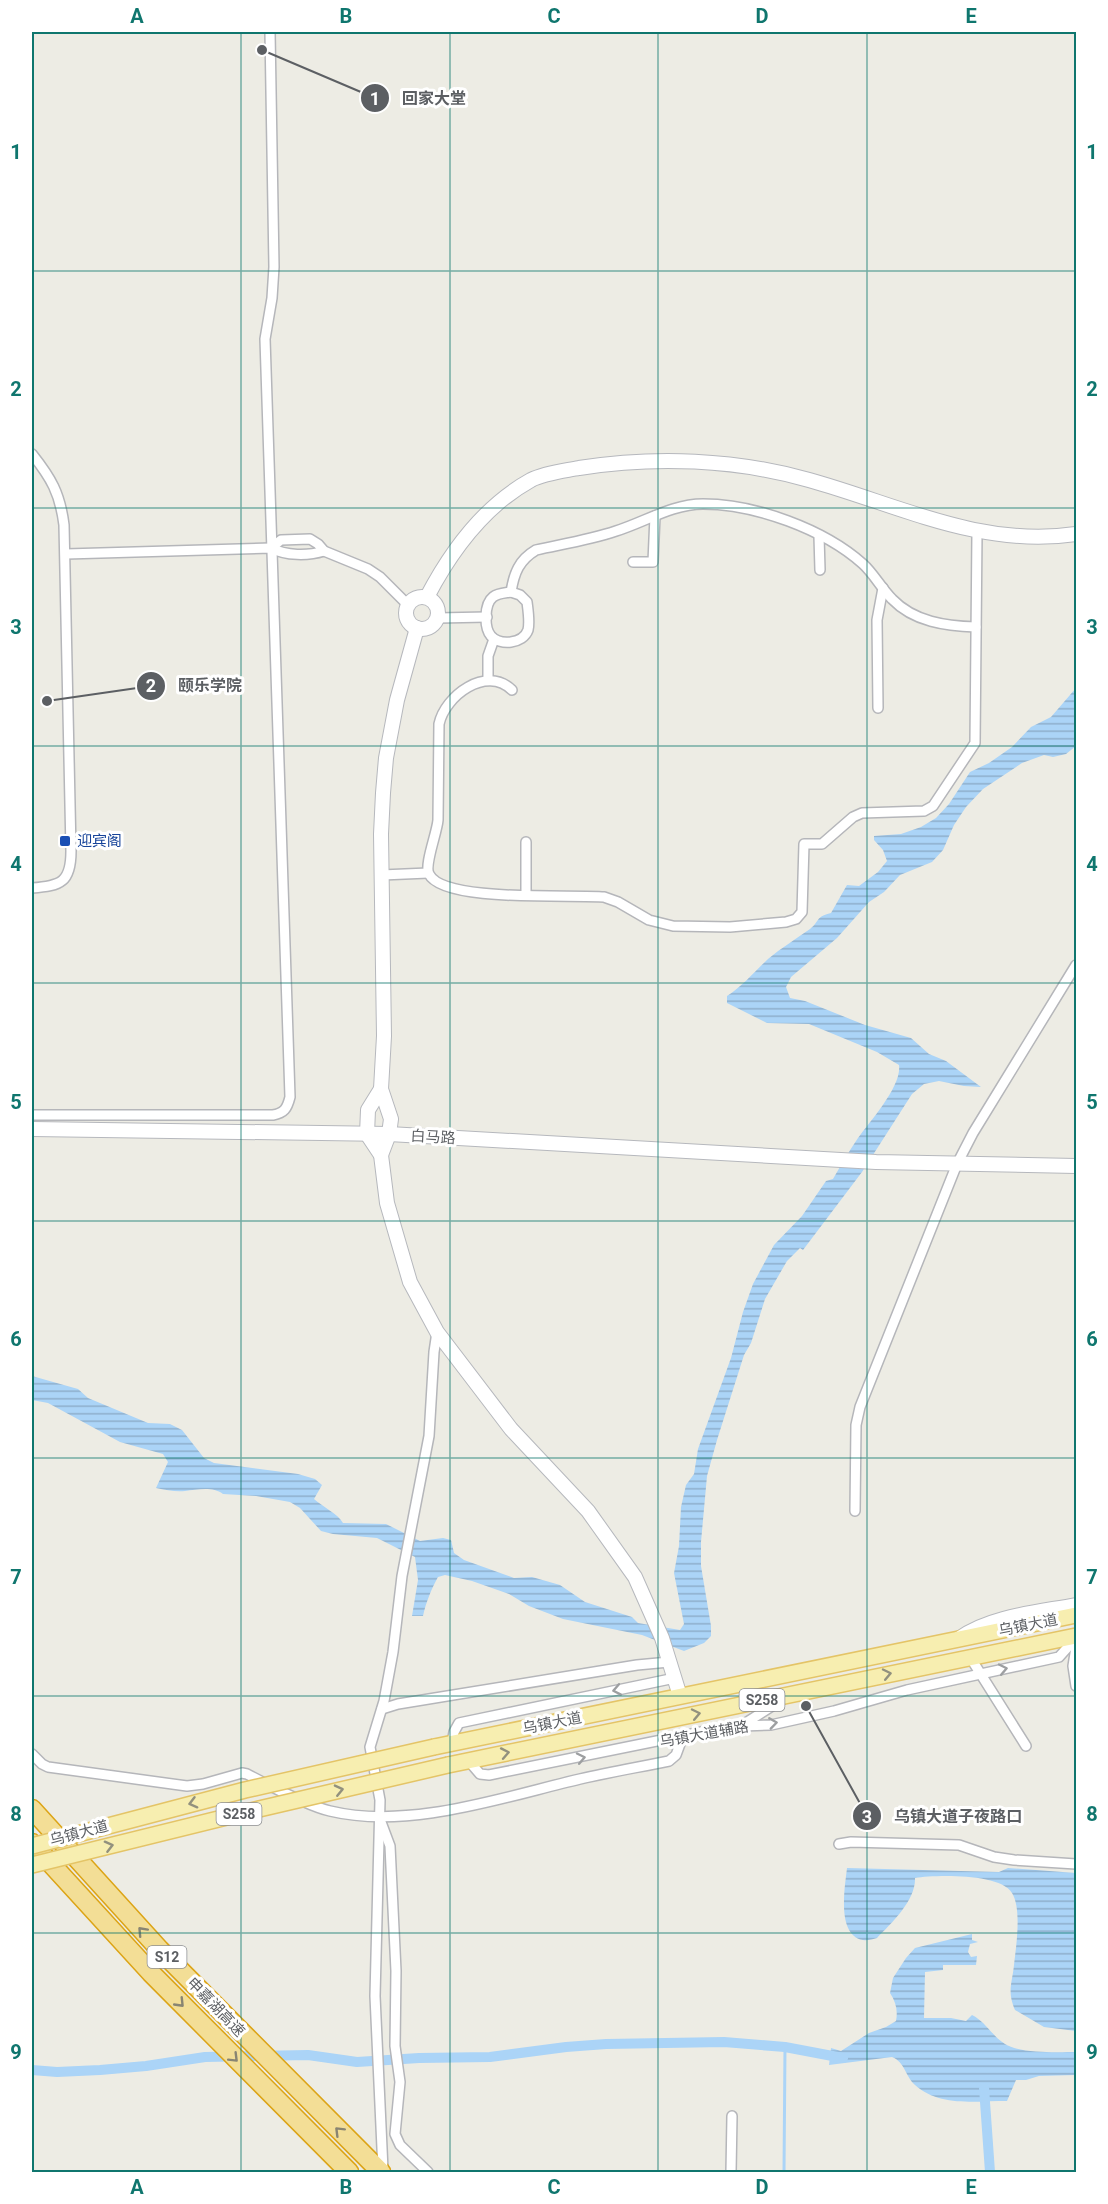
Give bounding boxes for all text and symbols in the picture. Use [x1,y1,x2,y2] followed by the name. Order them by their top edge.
[130,4,144,28] text: A
[340,4,352,28] text: B
[547,4,561,28] text: C
[756,4,769,28] text: D
[965,4,977,28] text: E
[360,81,478,115] callout: 回家大堂
[370,88,380,109] text: 1
[402,89,466,108] text: 回家大堂
[10,140,22,164] text: 1
[1086,140,1098,164] text: 1
[10,377,22,401] text: 2
[1086,377,1098,401] text: 2
[10,615,22,639] text: 3
[1086,615,1098,639] text: 3
[136,669,254,703] callout: 颐乐学院
[146,675,156,696] text: 2
[178,676,242,695] text: 颐乐学院
[77,832,122,850] place label: 迎宾阁
[58,834,72,848] marker: 迎宾阁
[10,852,22,876] text: 4
[1086,852,1098,876] text: 4
[10,1090,22,1114] text: 5
[1086,1090,1098,1114] text: 5
[410,1127,456,1147] street label: 白马路
[10,1327,22,1351] text: 6
[1086,1327,1098,1351] text: 6
[10,1565,22,1589] text: 7
[1086,1565,1098,1589] text: 7
[997,1610,1059,1640] street label: 乌镇大道
[998,1663,1008,1676] one-way arrow
[882,1669,892,1682] one-way arrow
[613,1683,623,1696] one-way arrow
[740,1689,784,1711] road number: S258
[521,1708,583,1738] street label: 乌镇大道
[691,1708,701,1721] one-way arrow
[658,1717,750,1751] street label: 乌镇大道辅路
[768,1718,778,1730] one-way arrow
[500,1747,510,1760] one-way arrow
[576,1752,586,1765] one-way arrow
[334,1785,344,1798] one-way arrow
[188,1796,198,1809] one-way arrow
[852,1799,1034,1833] callout: 乌镇大道子夜路口
[10,1802,22,1826] text: 8
[1086,1802,1098,1826] text: 8
[216,1803,262,1825] road number: S258
[862,1806,872,1827] text: 3
[894,1807,1022,1826] text: 乌镇大道子夜路口
[48,1817,110,1849] street label: 乌镇大道
[103,1841,113,1854] one-way arrow
[138,1928,149,1938] one-way arrow
[148,1946,186,1968] road number: S12
[183,1974,249,2040] street label: 申嘉湖高速
[172,1995,183,2006] one-way arrow
[10,2040,22,2064] text: 9
[1086,2040,1098,2064] text: 9
[227,2051,238,2062] one-way arrow
[336,2128,347,2139] one-way arrow
[130,2175,144,2199] text: A
[340,2175,352,2199] text: B
[547,2175,561,2199] text: C
[756,2175,769,2199] text: D
[965,2175,977,2199] text: E

